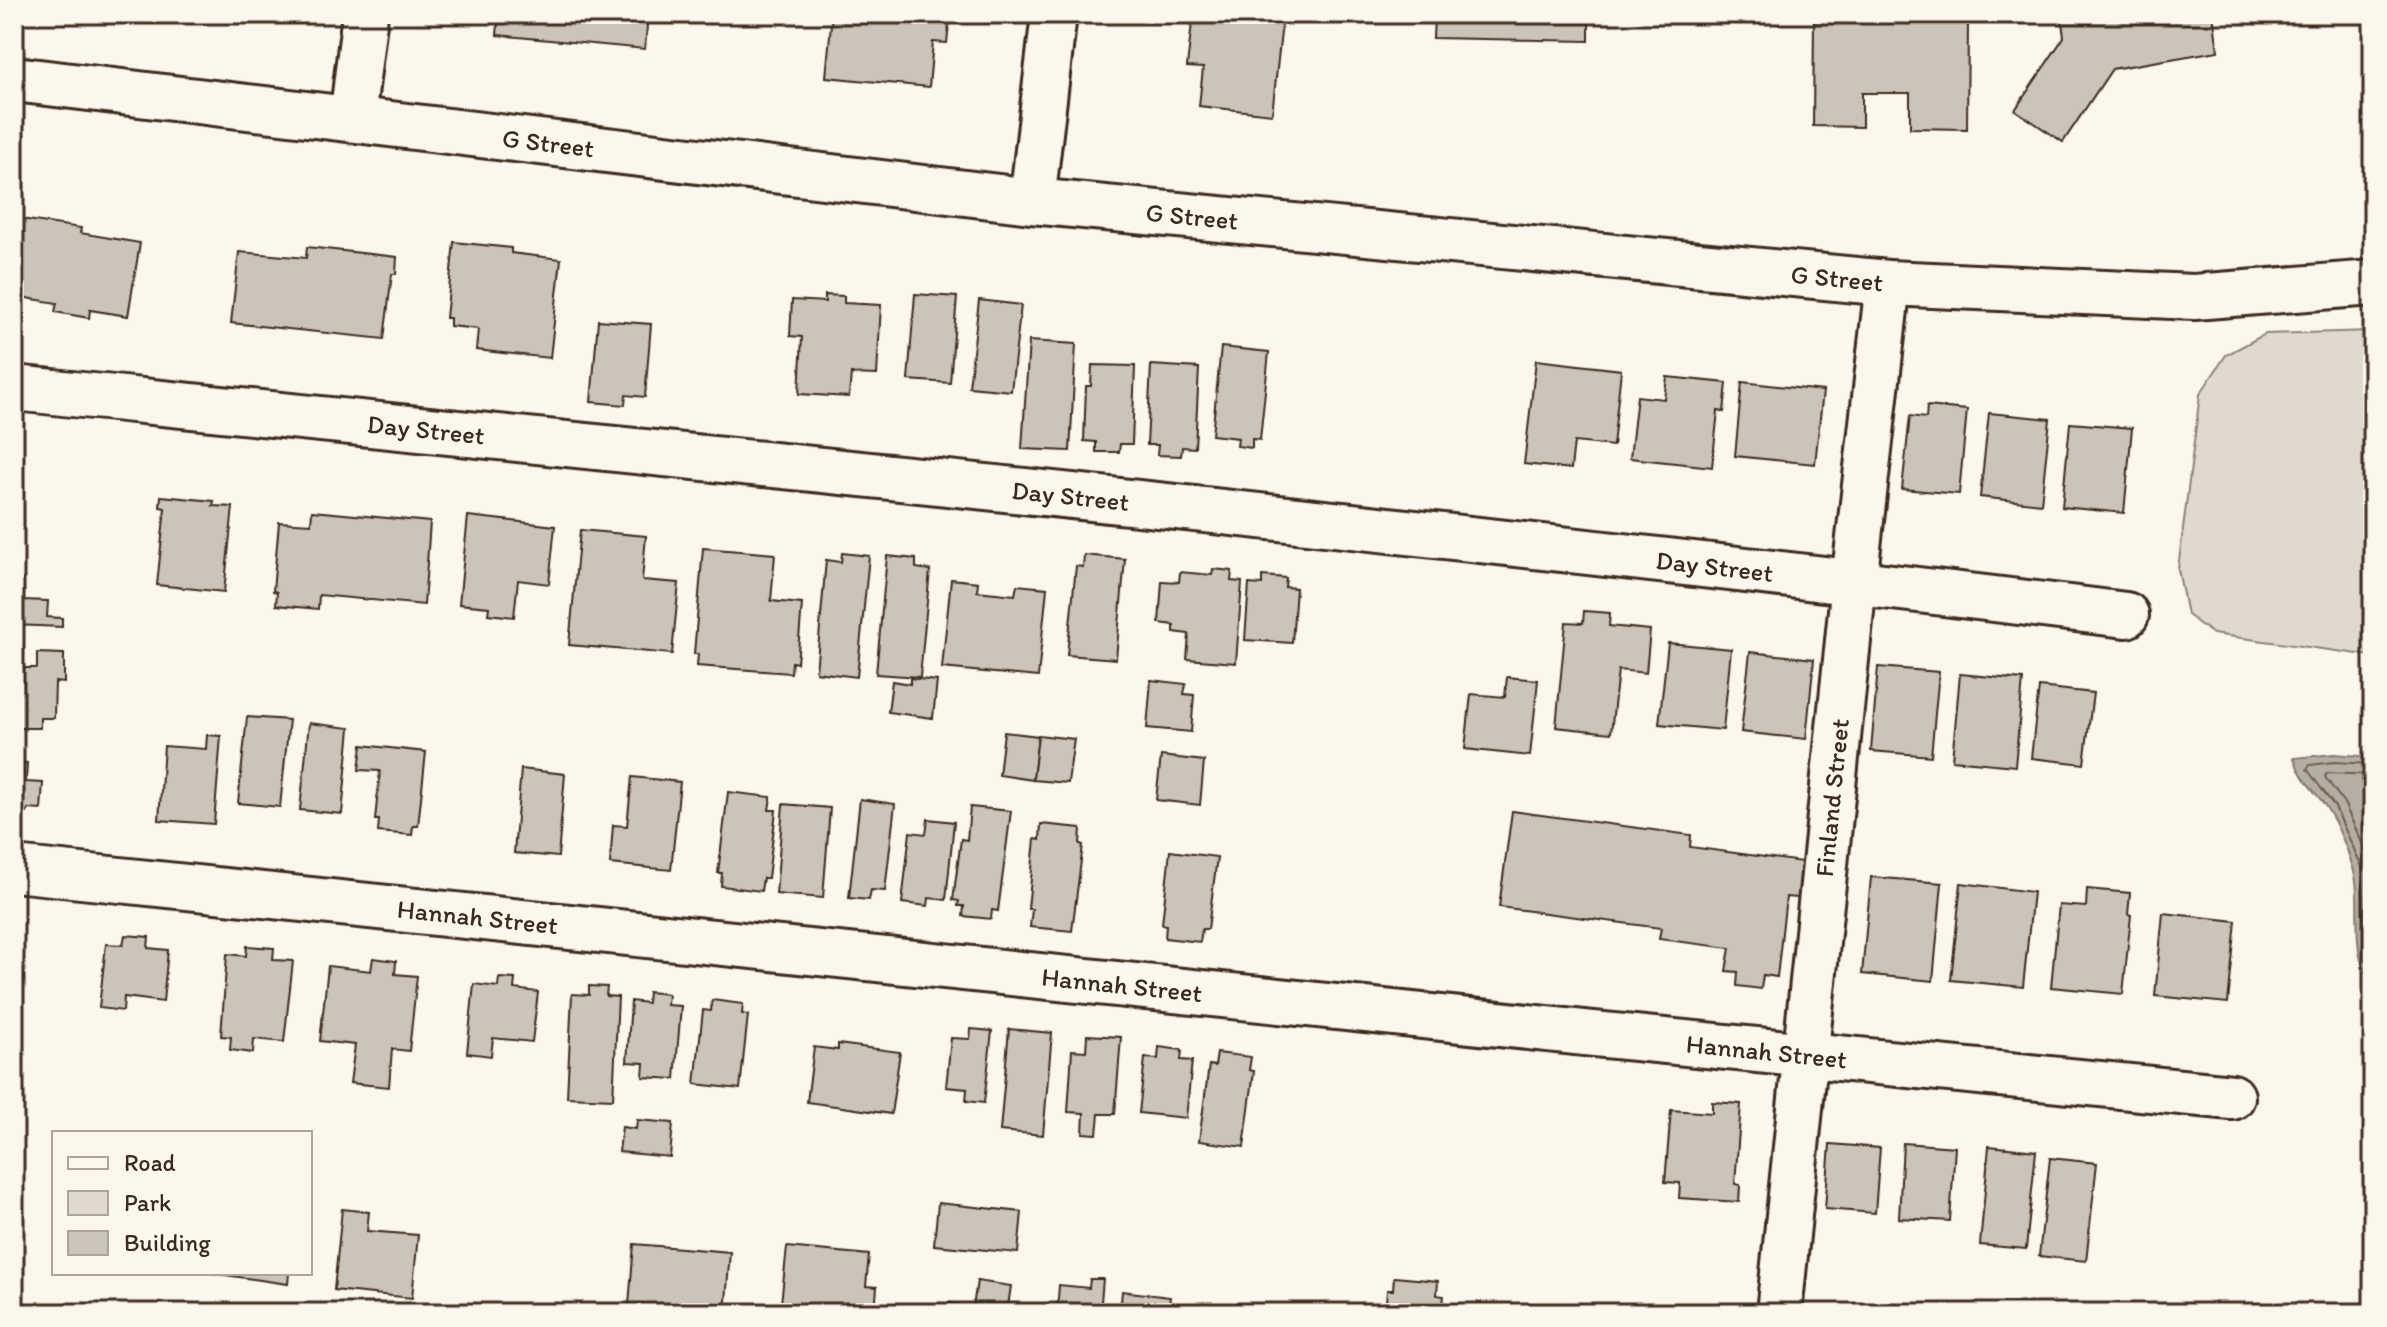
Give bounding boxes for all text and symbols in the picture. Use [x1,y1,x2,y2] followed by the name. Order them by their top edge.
[500,122,596,164] street label: G Street
[1144,196,1240,237] street label: G Street
[1789,258,1885,298] street label: G Street
[366,408,486,451] street label: Day Street
[1010,474,1131,518] street label: Day Street
[1654,544,1775,589] street label: Day Street
[1808,717,1856,878] street label: Finland Street
[396,893,560,941] street label: Hannah Street
[1040,960,1204,1009] street label: Hannah Street
[1685,1027,1849,1075] street label: Hannah Street
[52,1131,312,1275] legend
[124,1148,176,1177] text: Road
[124,1188,171,1217] text: Park
[124,1228,211,1257] text: Building

